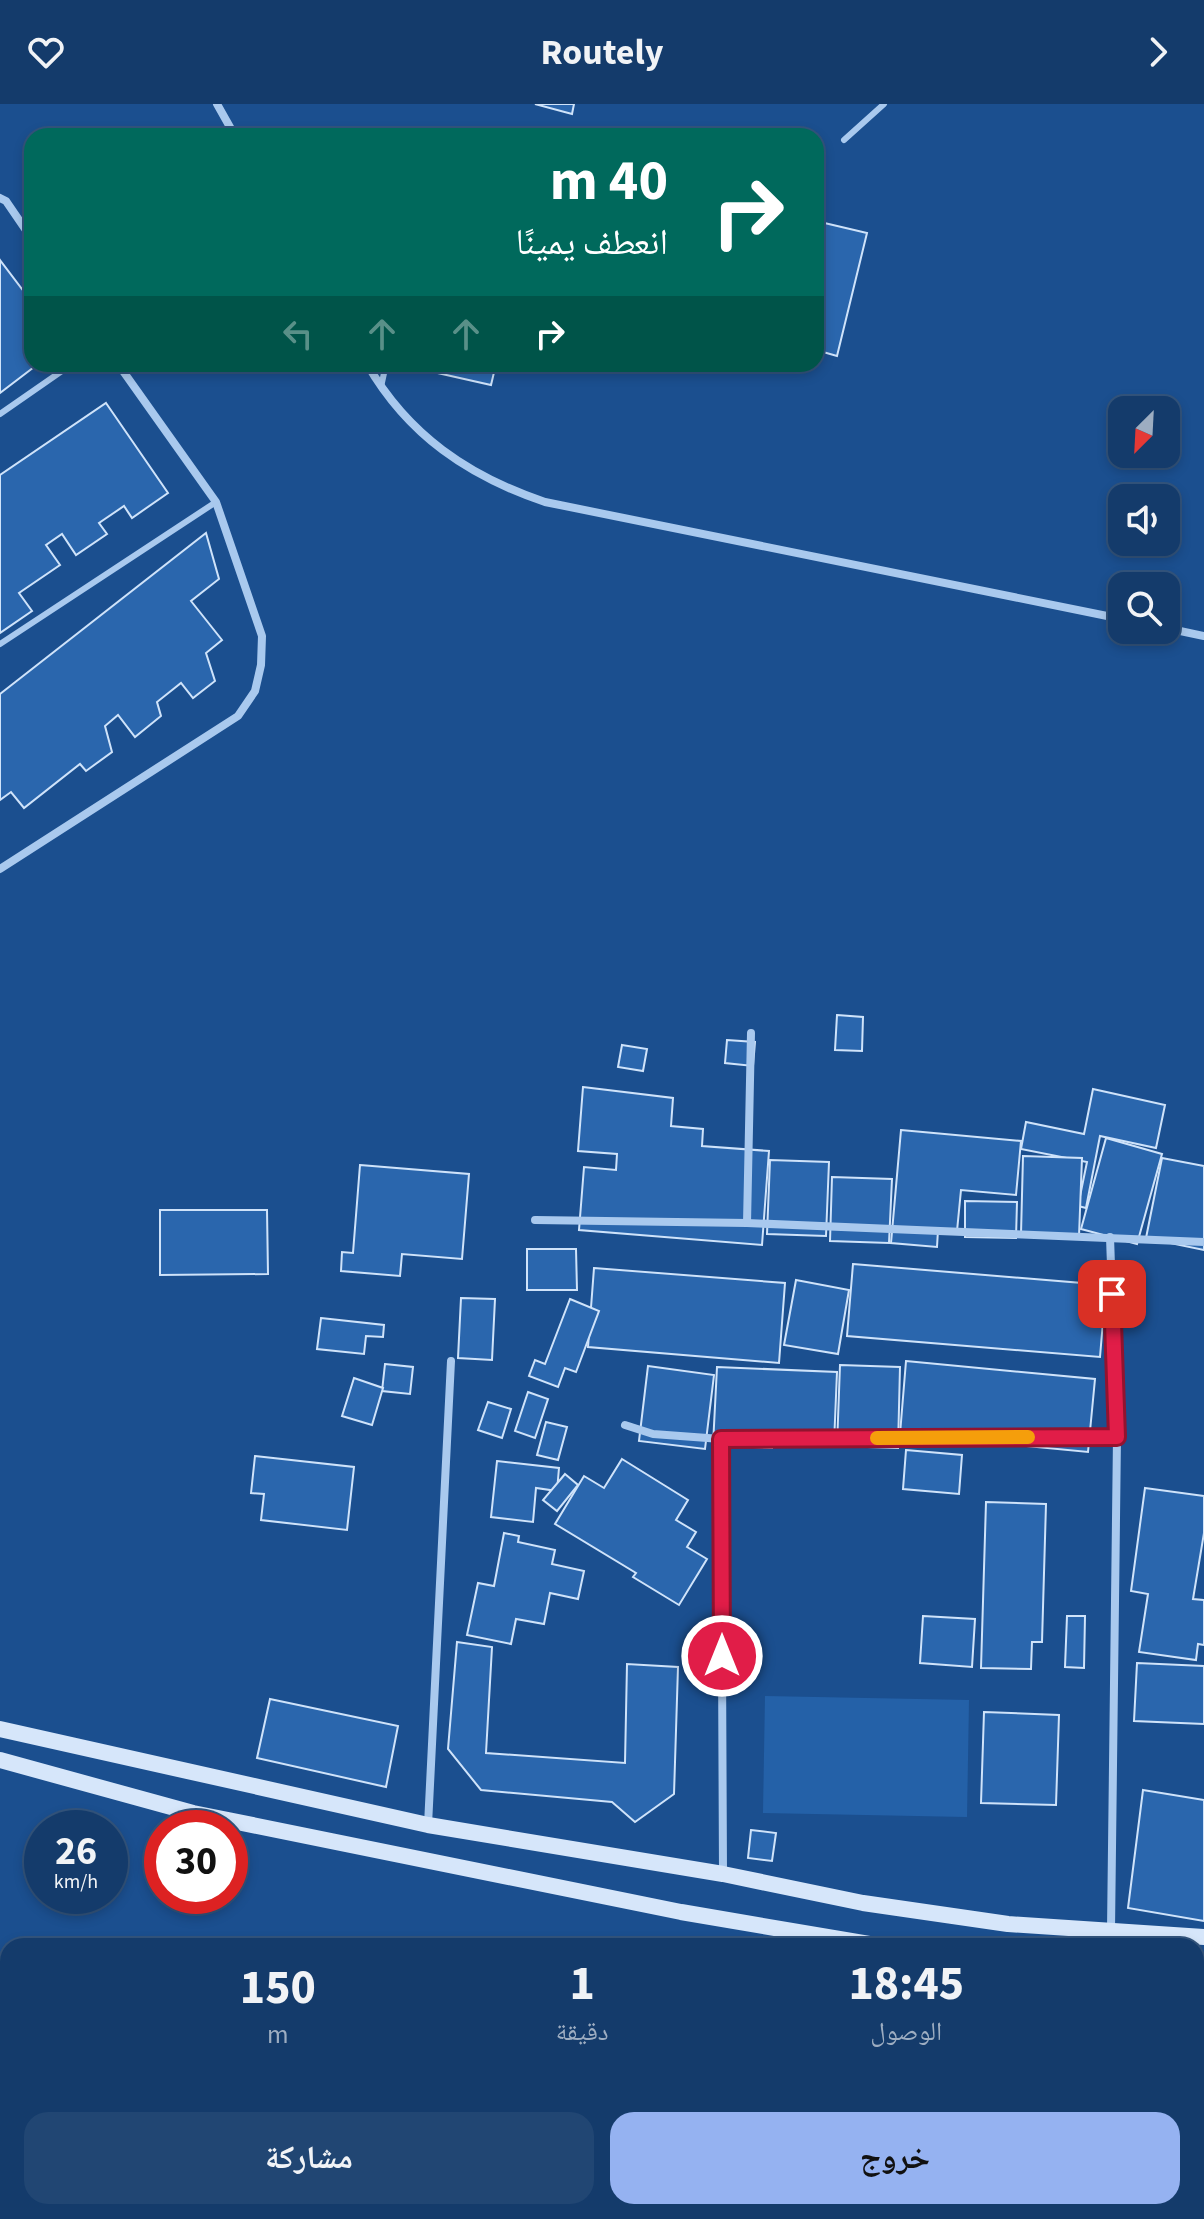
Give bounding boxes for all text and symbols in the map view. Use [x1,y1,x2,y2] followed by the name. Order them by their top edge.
[541,27,663,78] text: Routely
[24,30,68,74] icon: heart
[1136,30,1180,74] icon: forward
[550,142,668,221] text: 40 m
[696,160,800,264] icon: right
[516,217,668,268] text: انعطف يمينًا
[276,312,320,356] icon: left
[360,312,404,356] icon: ahead
[444,312,488,356] icon: ahead
[528,312,572,356] icon: right
[1108,396,1180,468] north arrow
[1108,396,1180,644] map controls
[1108,484,1180,556] button: sound
[1108,572,1180,644] button: search
[1078,1260,1146,1328] pin
[1090,1272,1134,1316] icon: arrive
[680,1614,764,1698] position arrow
[144,1810,248,1914] speed limit sign: 30
[55,1823,97,1880] text: 26
[54,1868,98,1896] text: km/h
[569,1950,595,2018] text: 1
[848,1950,964,2018] text: 18:45
[240,1954,316,2022] text: 150
[556,2013,609,2050] text: دقيقة
[870,2013,942,2050] text: الوصول
[267,2016,289,2053] text: m
[24,2112,594,2204] button: مشاركة
[610,2112,1180,2204] button: خروج

